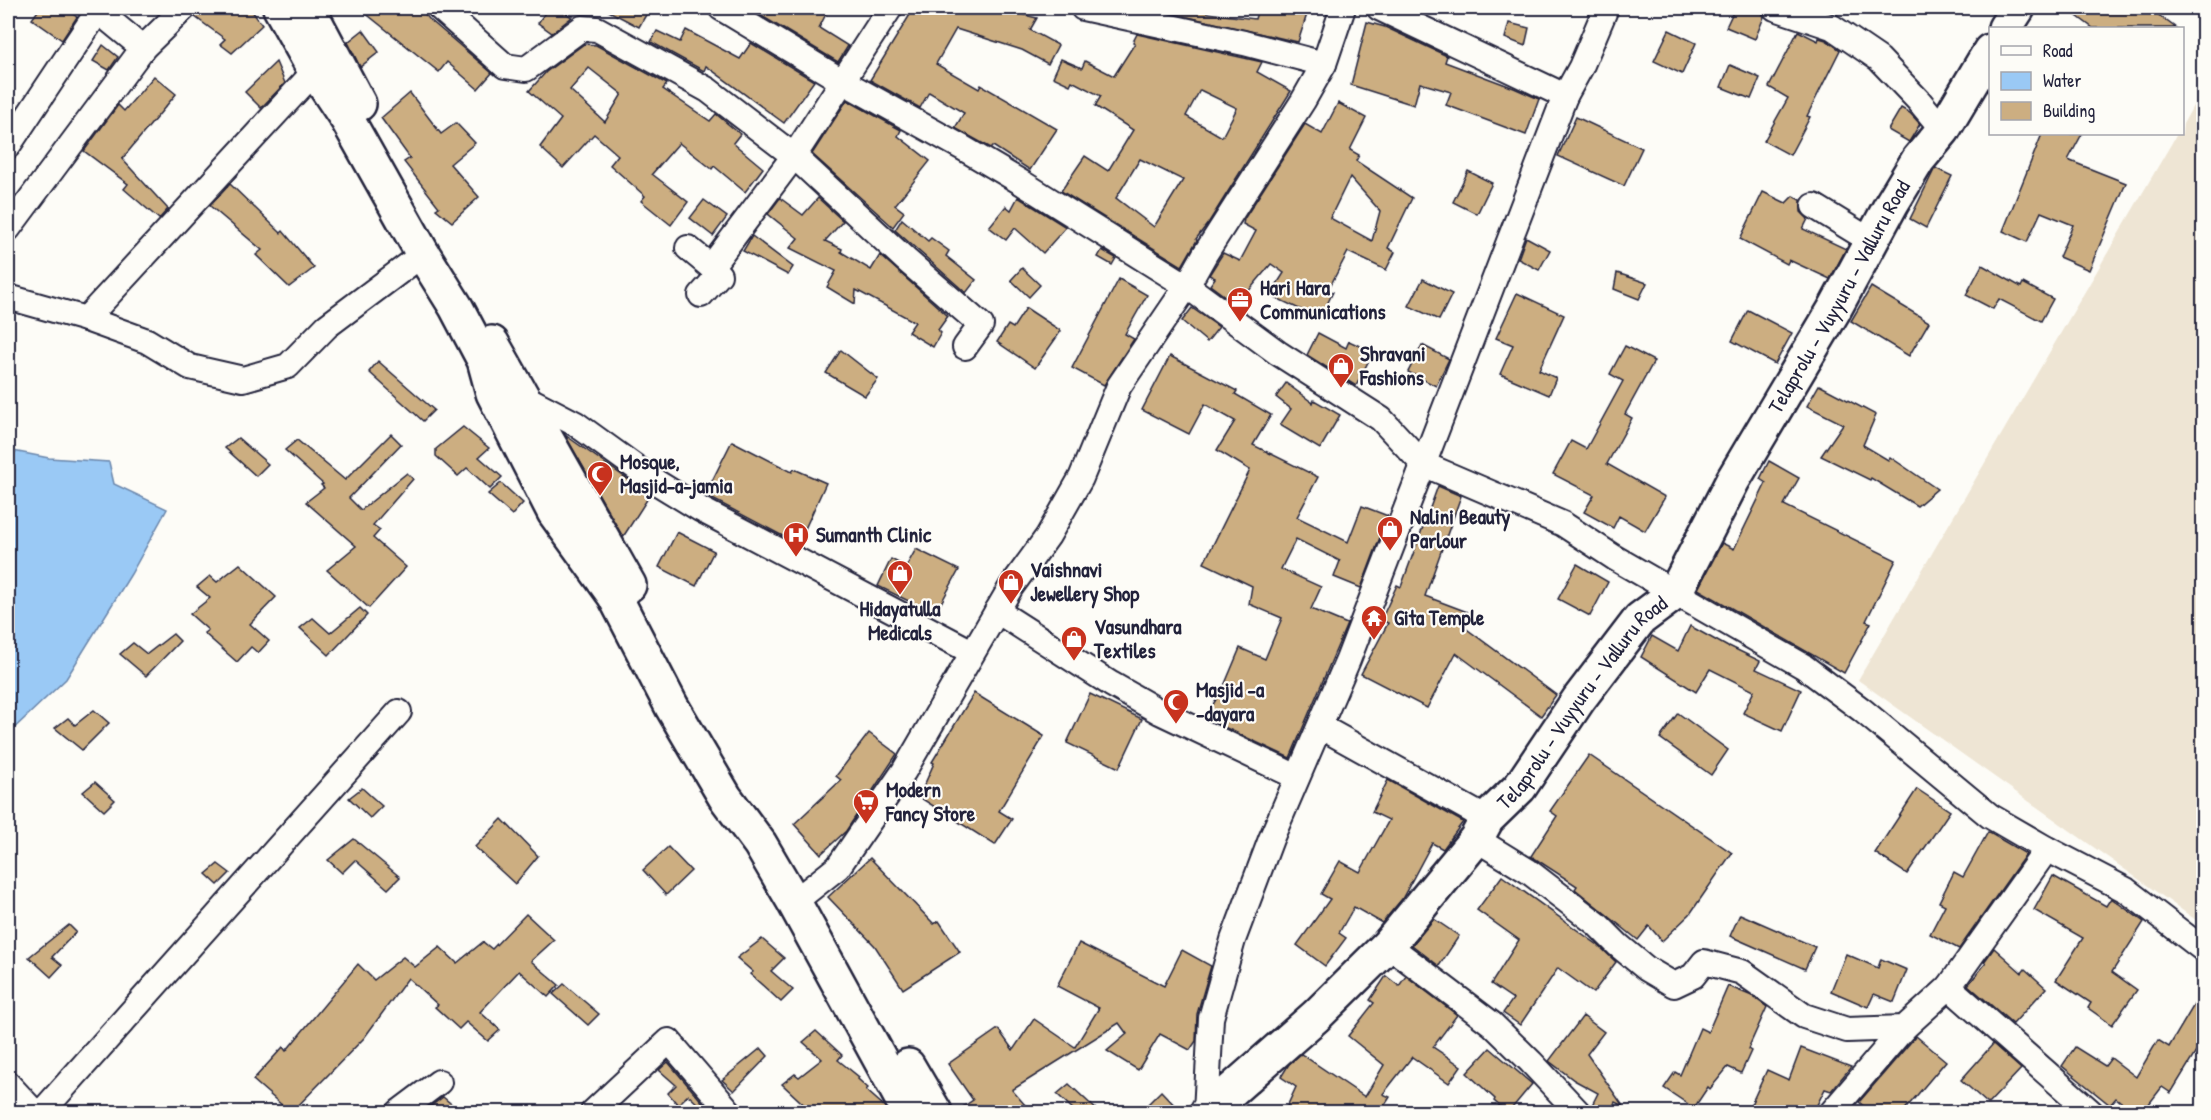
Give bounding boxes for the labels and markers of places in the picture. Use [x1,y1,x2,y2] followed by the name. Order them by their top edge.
[1260,273,1385,326] place label: Hari Hara Communications
[1225,285,1255,323] office icon: Hari Hara Communications
[1359,339,1426,392] place label: Shravani Fashions
[1326,351,1356,389] shop icon: Shravani Fashions
[620,447,733,500] place label: Mosque, Masjid-a-jamia
[585,459,615,497] mosque icon: Mosque, Masjid-a-jamia
[1410,502,1511,555] place label: Nalini Beauty Parlour
[1375,514,1405,552] shop icon: Nalini Beauty Parlour
[781,520,811,558] hospital icon: Sumanth Clinic
[816,520,932,549] place label: Sumanth Clinic
[1030,555,1140,609] place label: Vaishnavi Jewellery Shop
[885,558,915,596] shop icon: Hidayatulla Medicals
[996,567,1026,605] shop icon: Vaishnavi Jewellery Shop
[860,594,941,647] place label: Hidayatulla Medicals
[1359,603,1389,641] temple icon: Gita Temple
[1394,603,1485,633] place label: Gita Temple
[1093,612,1182,665] place label: Vasundhara Textiles
[1059,624,1089,662] shop icon: Vasundhara Textiles
[1196,675,1265,729] place label: Masjid -a -dayara
[1161,687,1191,725] mosque icon: Masjid -a -dayara
[885,775,976,829] place label: Modern Fancy Store
[851,787,881,825] supermarket icon: Modern Fancy Store

